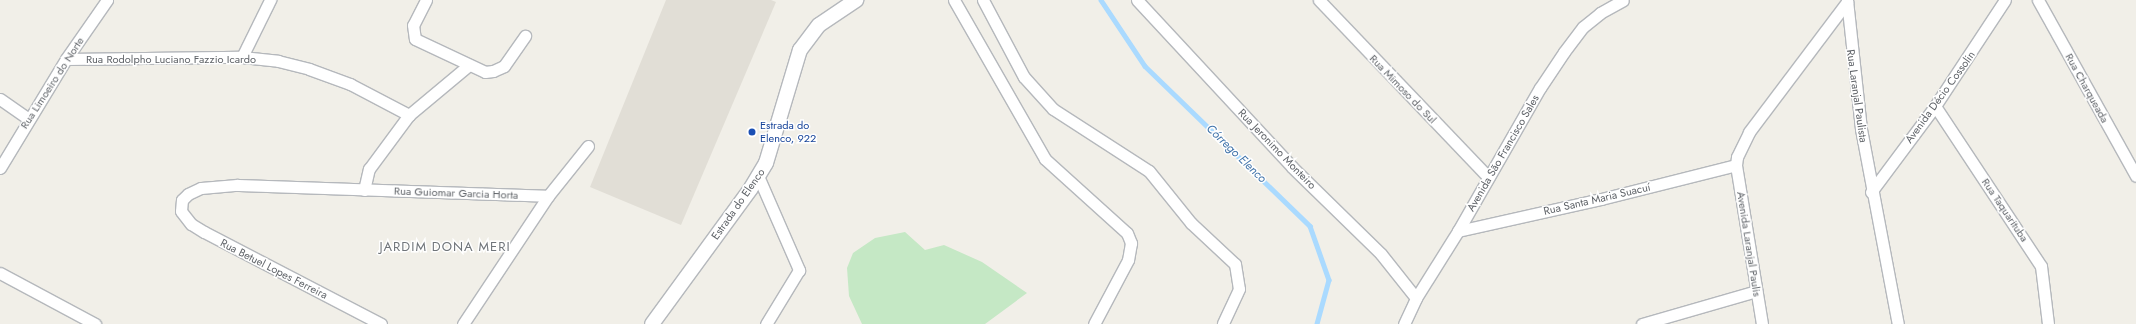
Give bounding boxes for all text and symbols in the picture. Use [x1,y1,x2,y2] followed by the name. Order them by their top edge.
[17,35,87,131] street label: Rua Limoeiro do Norte
[1902,48,1978,146] street label: Avenida Décio Cossolin
[1844,49,1870,143] street label: Rua Laranjal Paulista
[2062,51,2112,125] street label: Rua Charqueada
[86,52,256,66] street label: Rua Rodolpho Luciano Fazzio Icardo
[1367,52,1439,126] street label: Rua Mimoso do Sul
[1464,92,1542,214] street label: Avenida São Francisco Sales
[1235,106,1319,192] street label: Rua Jeronimo Monteiro
[760,119,816,145] place label: Estrada do Elenco, 922
[1203,122,1269,186] water label: Córrego Elenco
[747,127,757,137] marker: Estrada do Elenco, 922
[709,166,767,242] street label: Estrada do Elenco
[1979,176,2031,244] street label: Rua Taquarituba
[1542,180,1652,218] street label: Rua Santa Maria Suacuí
[394,184,518,202] street label: Rua Guiomar Garcia Horta
[1734,191,1764,297] street label: Avenida Laranjal Paulis
[218,236,330,302] street label: Rua Betuel Lopes Ferreira
[379,239,511,255] district label: JARDIM DONA MERI

